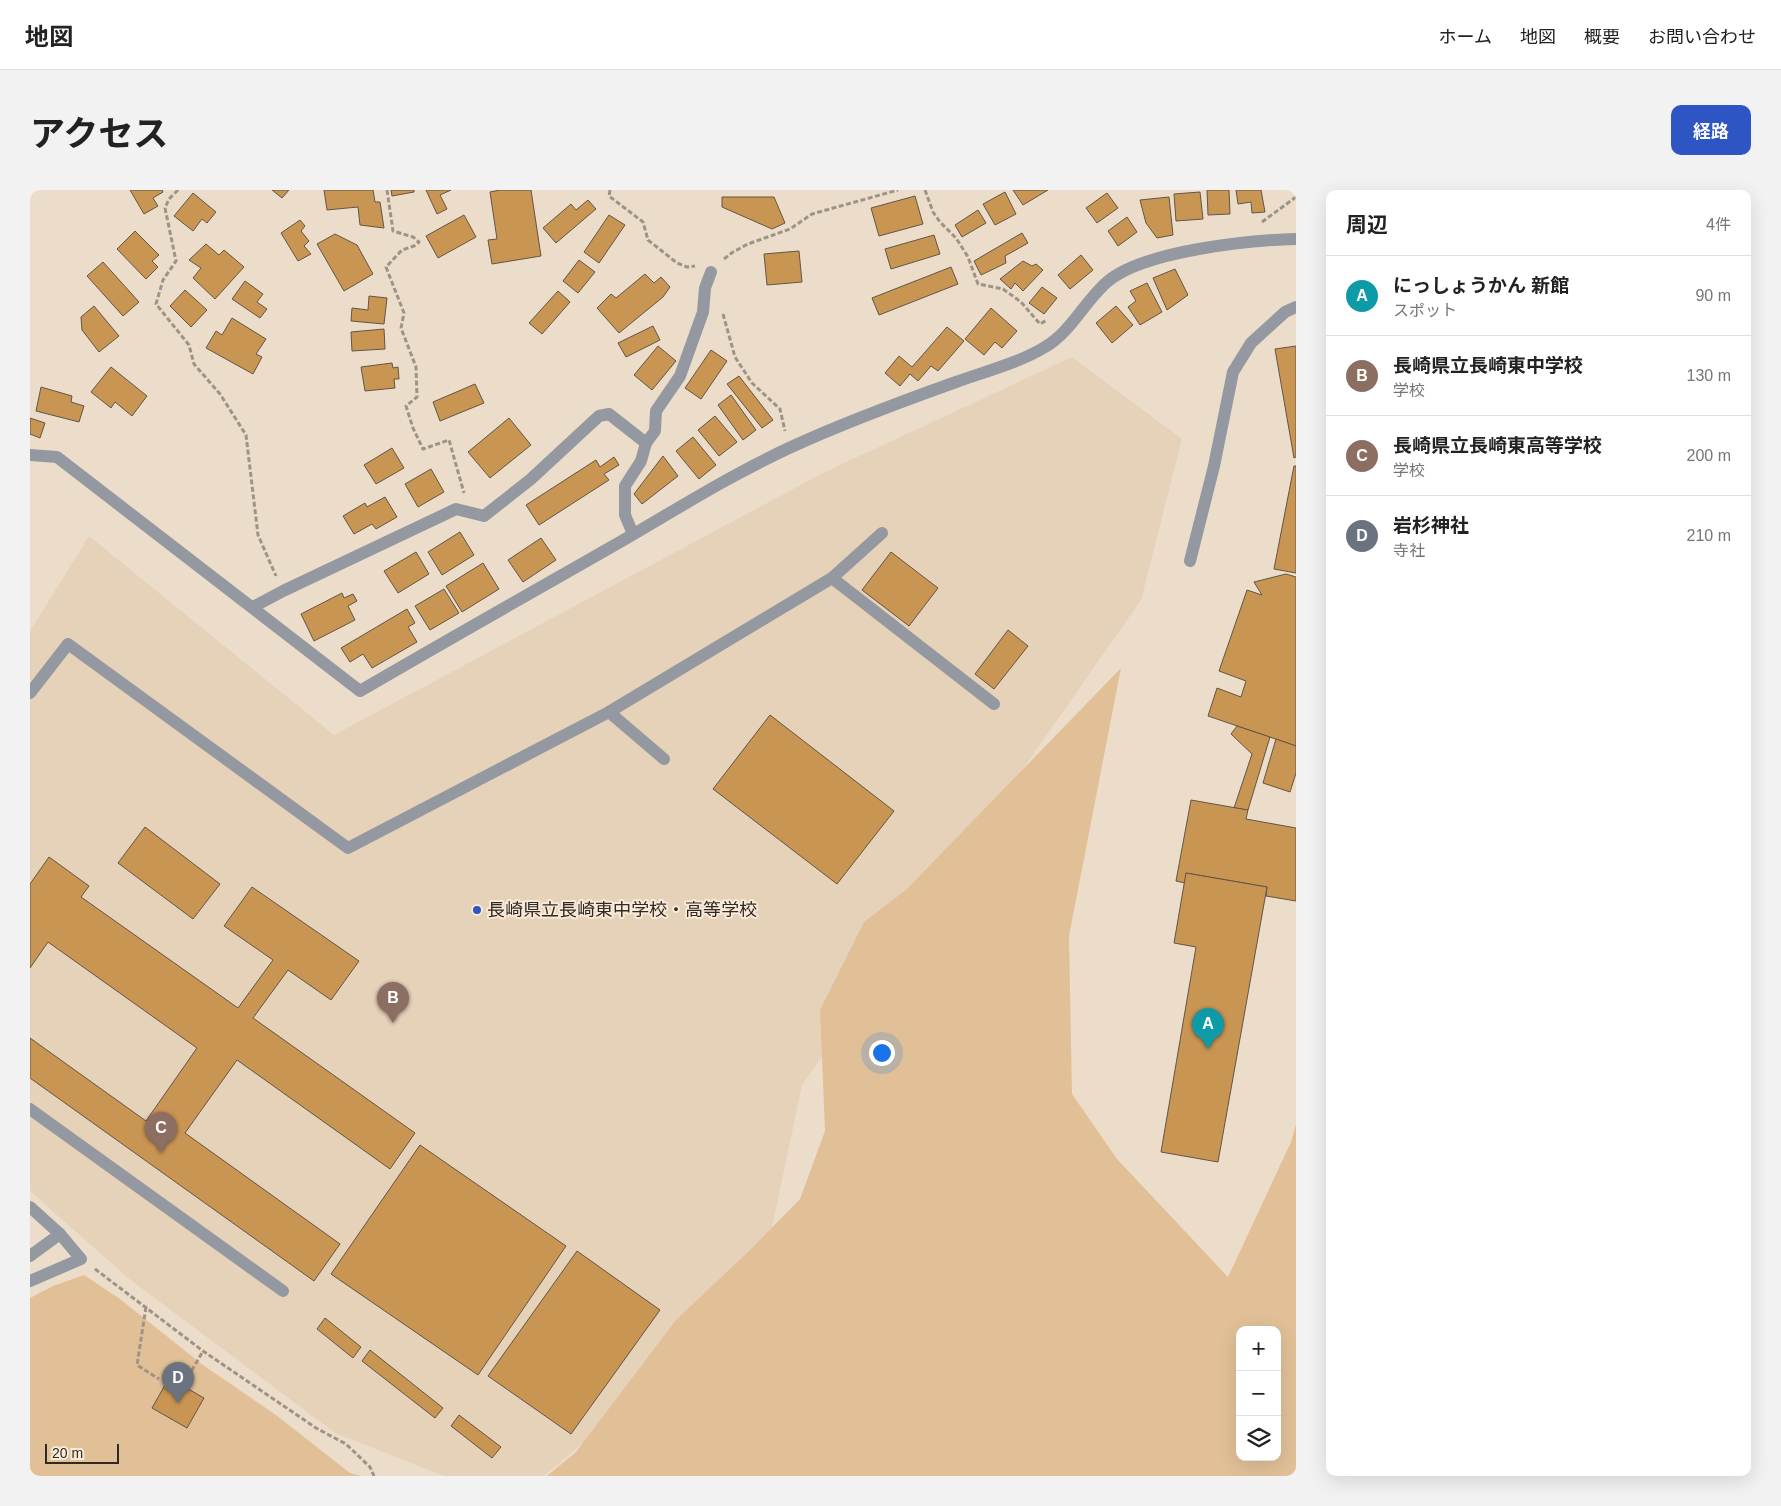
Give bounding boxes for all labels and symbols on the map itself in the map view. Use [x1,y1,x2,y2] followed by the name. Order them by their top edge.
[487,900,757,920] place label: 長崎県立長崎東中学校・高等学校
[471,904,483,916] marker: 長崎県立長崎東中学校・高等学校
[377,982,409,1023] pin: B
[1192,1008,1224,1049] pin: A
[869,1040,895,1066] your location
[145,1112,177,1153] pin: C
[162,1362,194,1403] pin: D
[45,1441,119,1464] scale bar

